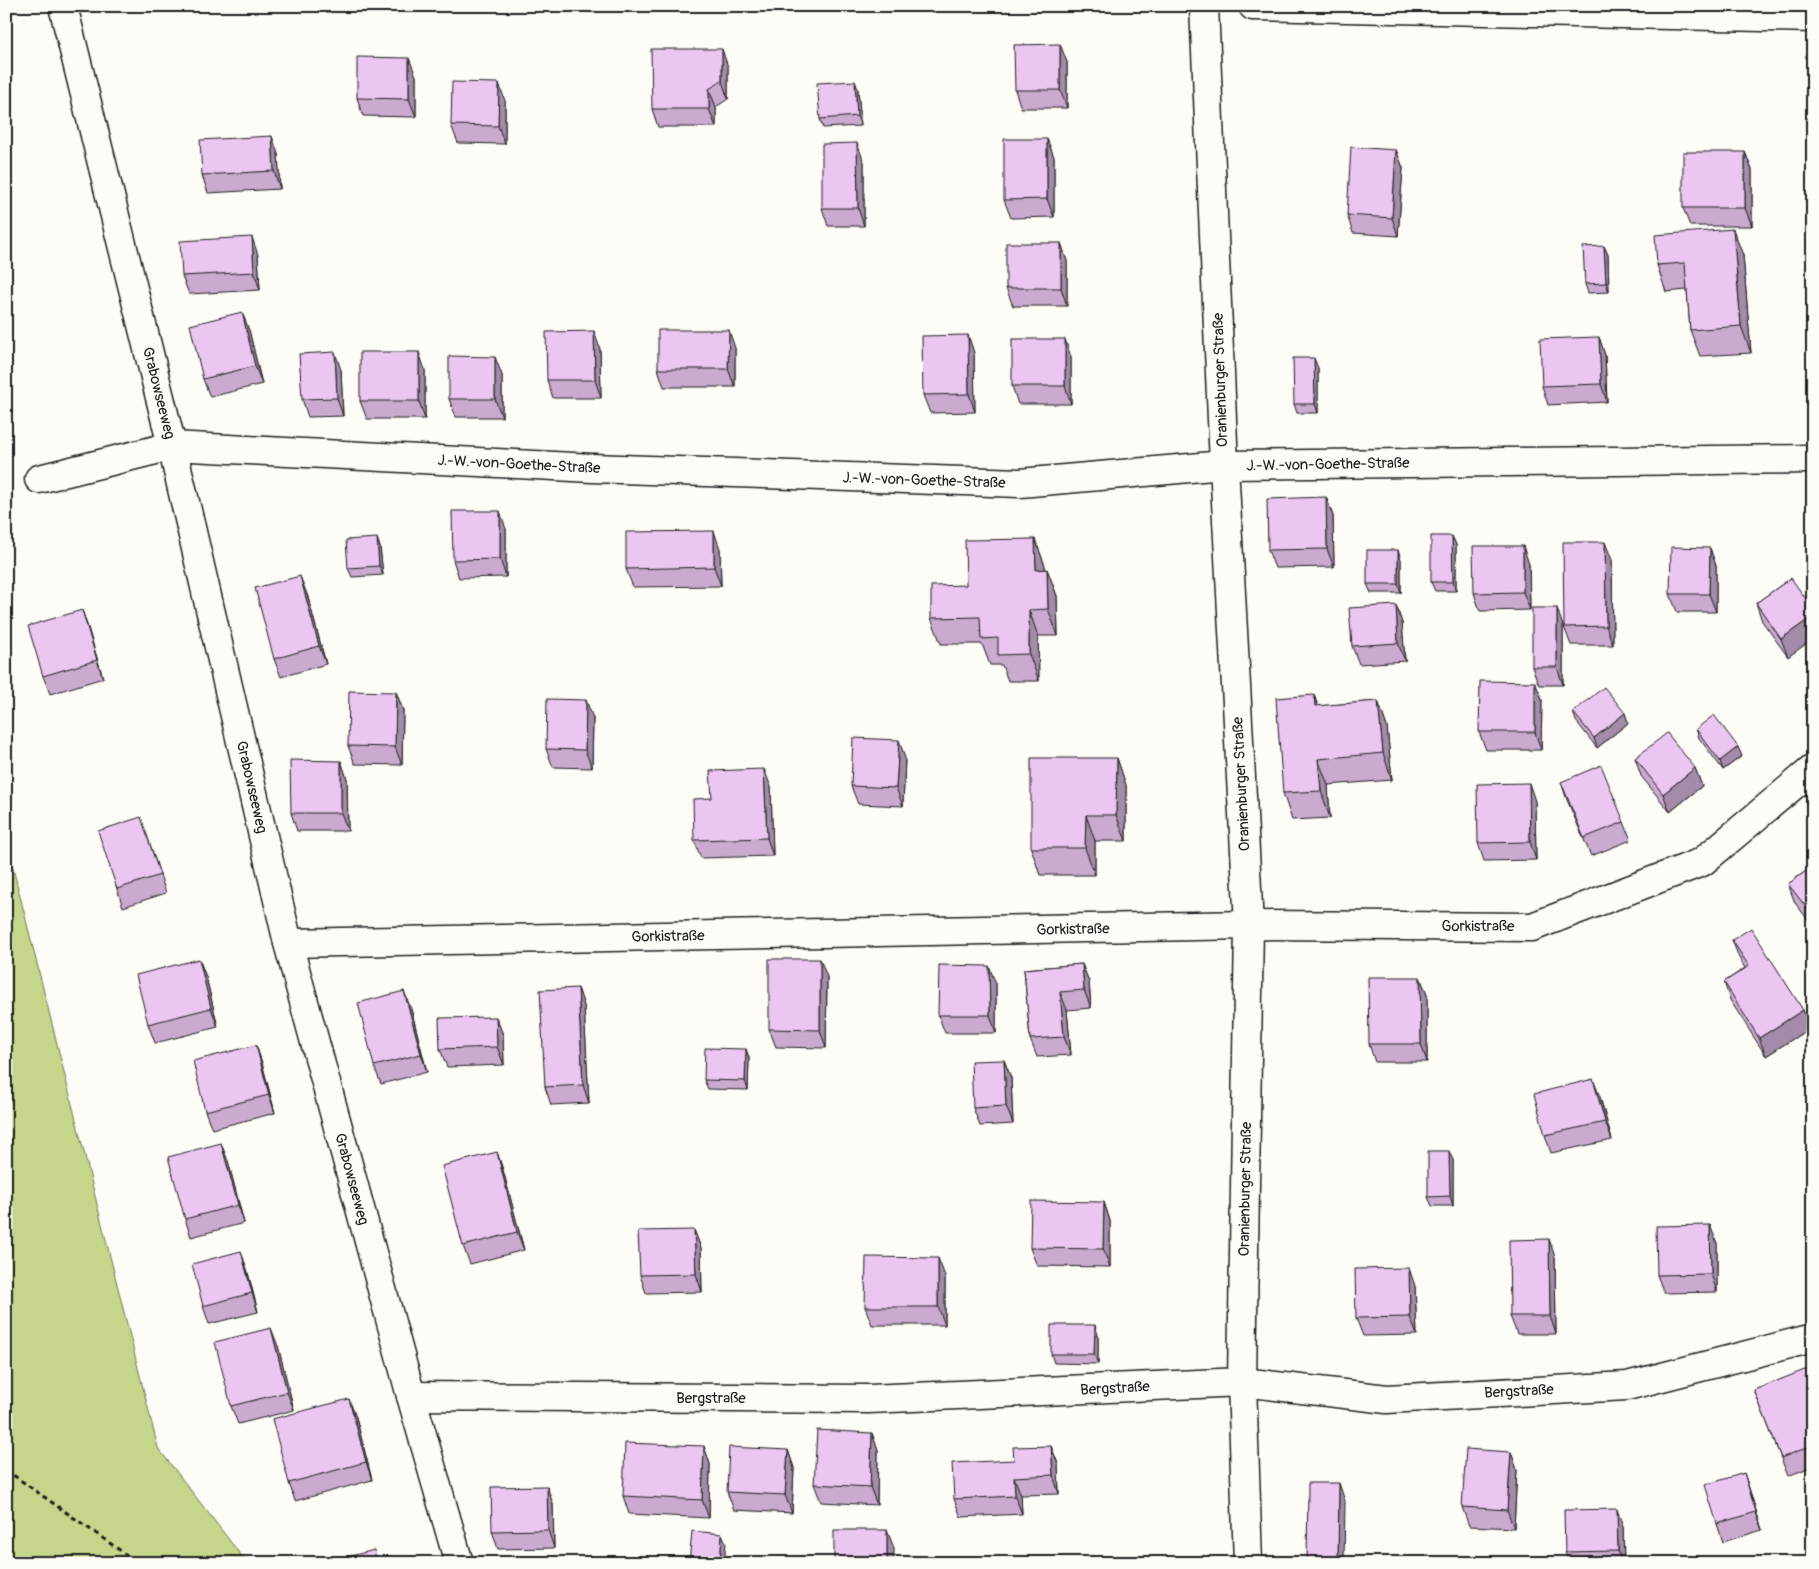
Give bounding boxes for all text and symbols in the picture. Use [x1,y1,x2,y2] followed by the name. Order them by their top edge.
[1209,312,1232,448] street label: Oranienburger Straße
[138,345,179,441] street label: Grabowseeweg
[437,451,601,478] street label: J.-W.-von-Goethe-Straße
[1246,454,1410,475] street label: J.-W.-von-Goethe-Straße
[842,468,1006,493] street label: J.-W.-von-Goethe-Straße
[1228,716,1255,852] street label: Oranienburger Straße
[232,739,271,835] street label: Grabowseeweg
[1442,917,1515,936] street label: Gorkistraße
[1036,919,1110,940] street label: Gorkistraße
[631,926,705,947] street label: Gorkistraße
[1235,1121,1256,1256] street label: Oranienburger Straße
[330,1131,373,1227] street label: Grabowseeweg
[1080,1377,1151,1400] street label: Bergstraße
[1484,1380,1555,1403] street label: Bergstraße
[676,1389,746,1408] street label: Bergstraße

